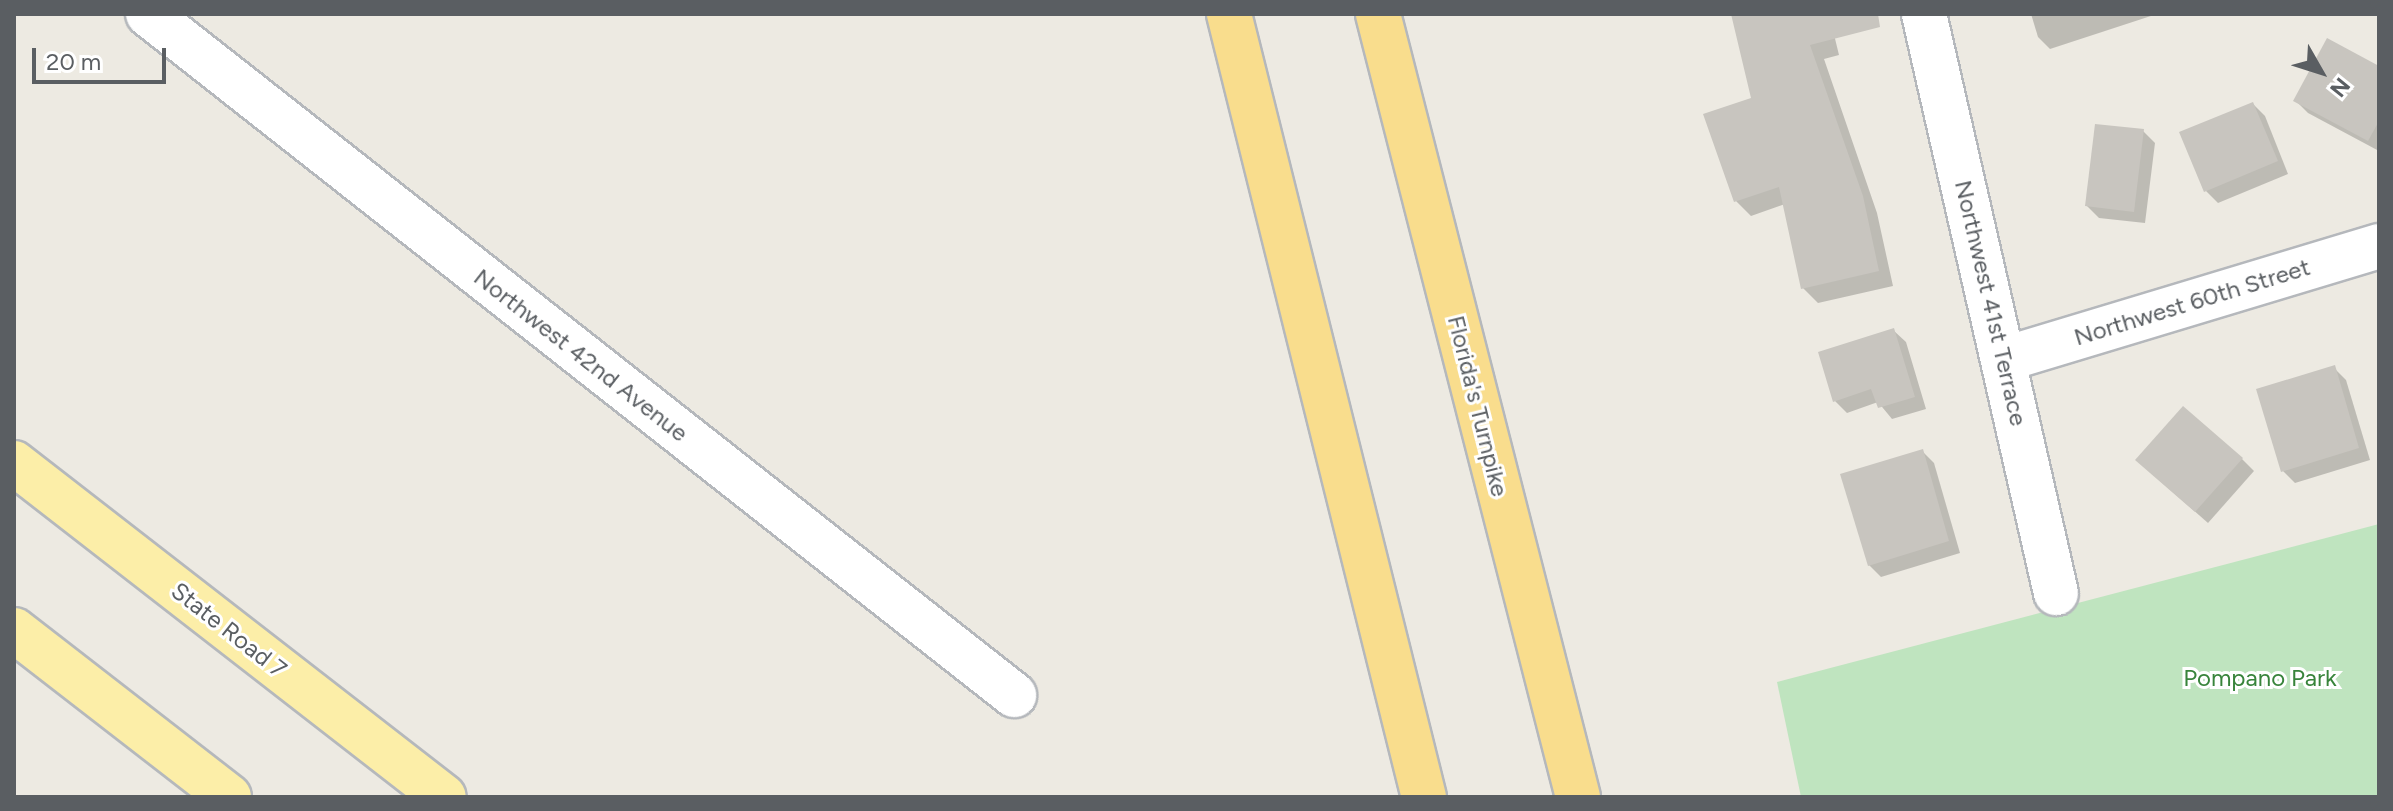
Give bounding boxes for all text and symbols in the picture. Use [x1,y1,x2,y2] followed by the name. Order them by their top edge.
[36,32,170,82] scale bar
[2281,32,2361,112] north arrow
[46,47,101,76] text: 20 m
[2324,72,2356,103] text: N
[1949,177,2033,429] street label: Northwest 41st Terrace
[2071,252,2313,352] street label: Northwest 60th Street
[468,263,694,447] street label: Northwest 42nd Avenue
[1442,313,1514,499] street label: Florida's Turnpike
[166,576,292,684] street label: State Road 7
[2183,664,2337,692] park label: Pompano Park

